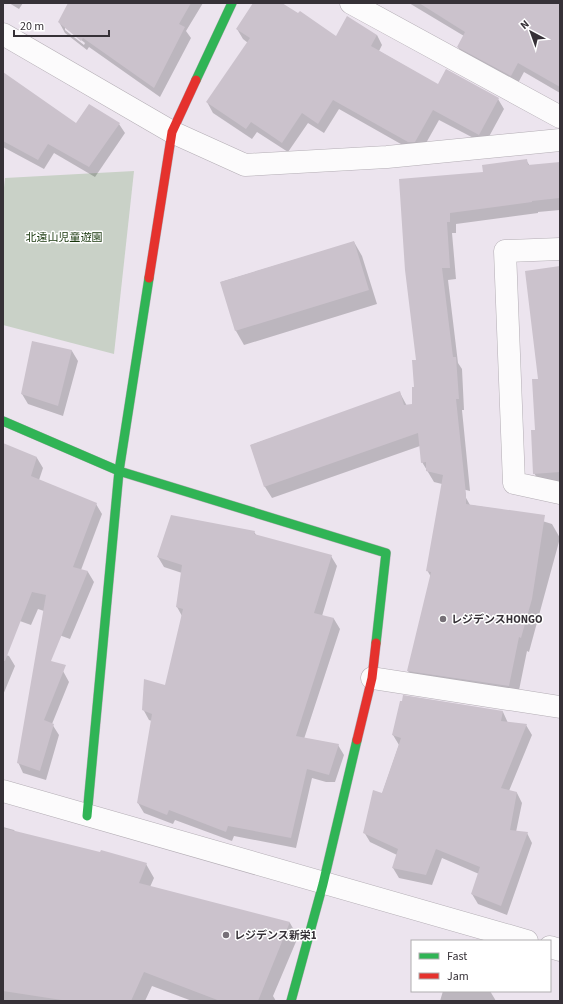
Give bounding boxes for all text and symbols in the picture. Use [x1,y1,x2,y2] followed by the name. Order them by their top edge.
[14,12,109,38] scale bar
[511,12,551,52] north arrow
[517,17,532,33] text: N
[20,18,44,35] text: 20 m
[26,230,103,245] park label: 北遠山児童遊園
[451,612,543,627] place label: レジデンスHONGO
[438,614,448,624] marker: レジデンスHONGO
[234,928,317,943] place label: レジデンス新栄1
[221,930,231,940] marker: レジデンス新栄1
[411,940,551,992] legend
[447,948,467,965] text: Fast
[447,968,469,985] text: Jam

